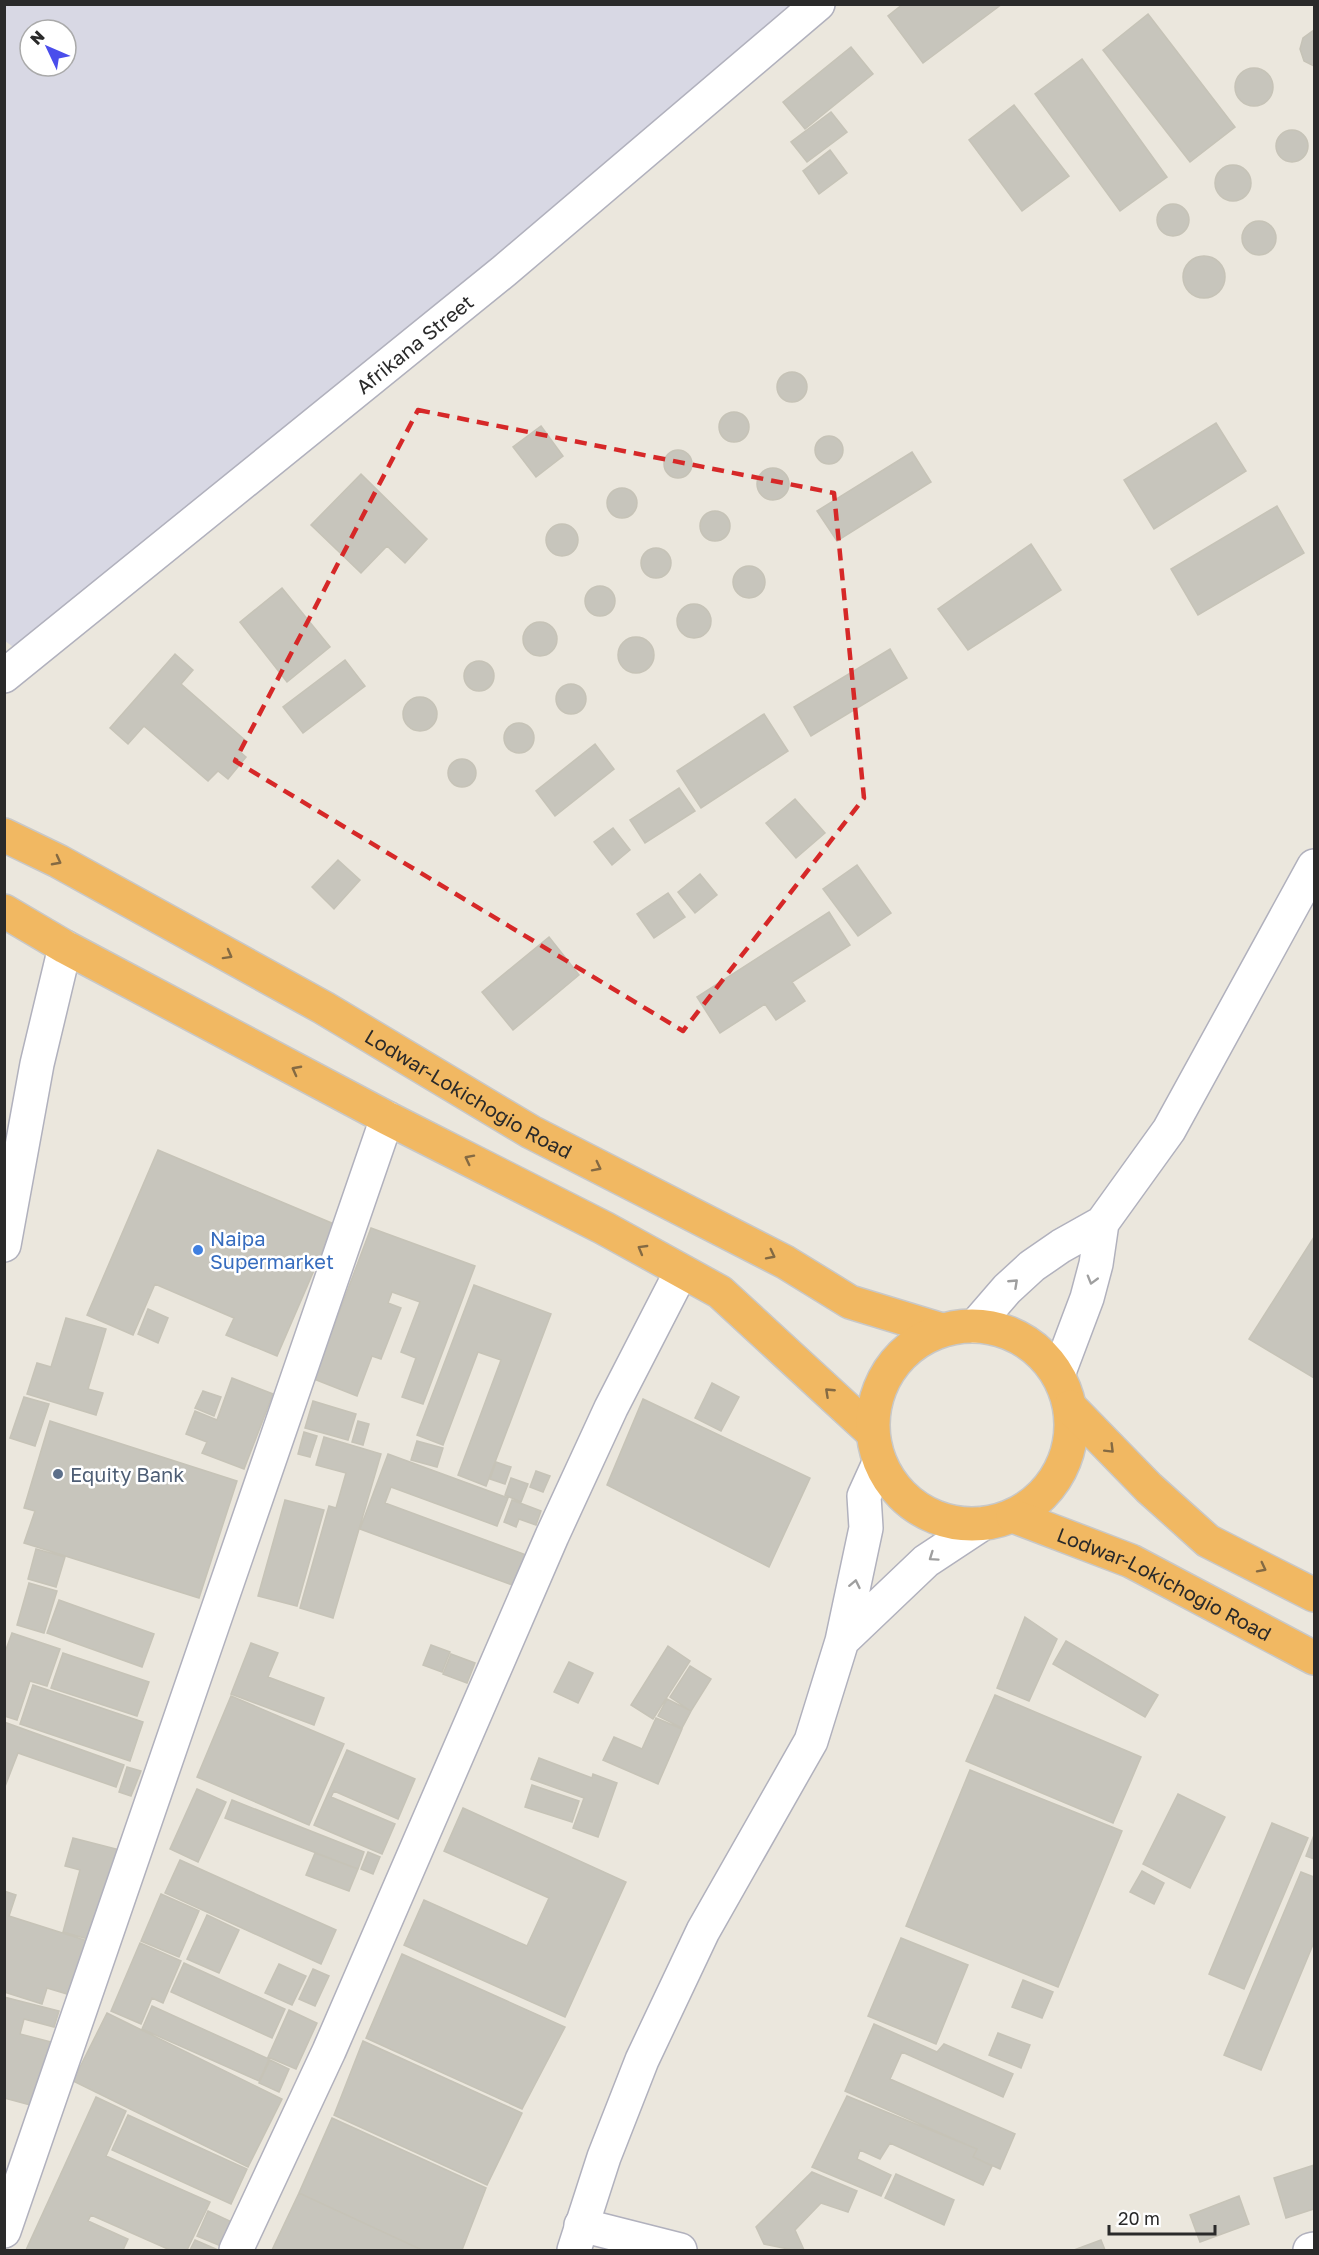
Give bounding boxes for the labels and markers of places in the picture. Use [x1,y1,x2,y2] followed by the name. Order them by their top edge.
[210,1226,334,1273] place label: Naipa Supermarket
[191,1243,205,1257] marker: Naipa Supermarket
[70,1462,185,1486] place label: Equity Bank
[51,1467,65,1481] marker: Equity Bank

